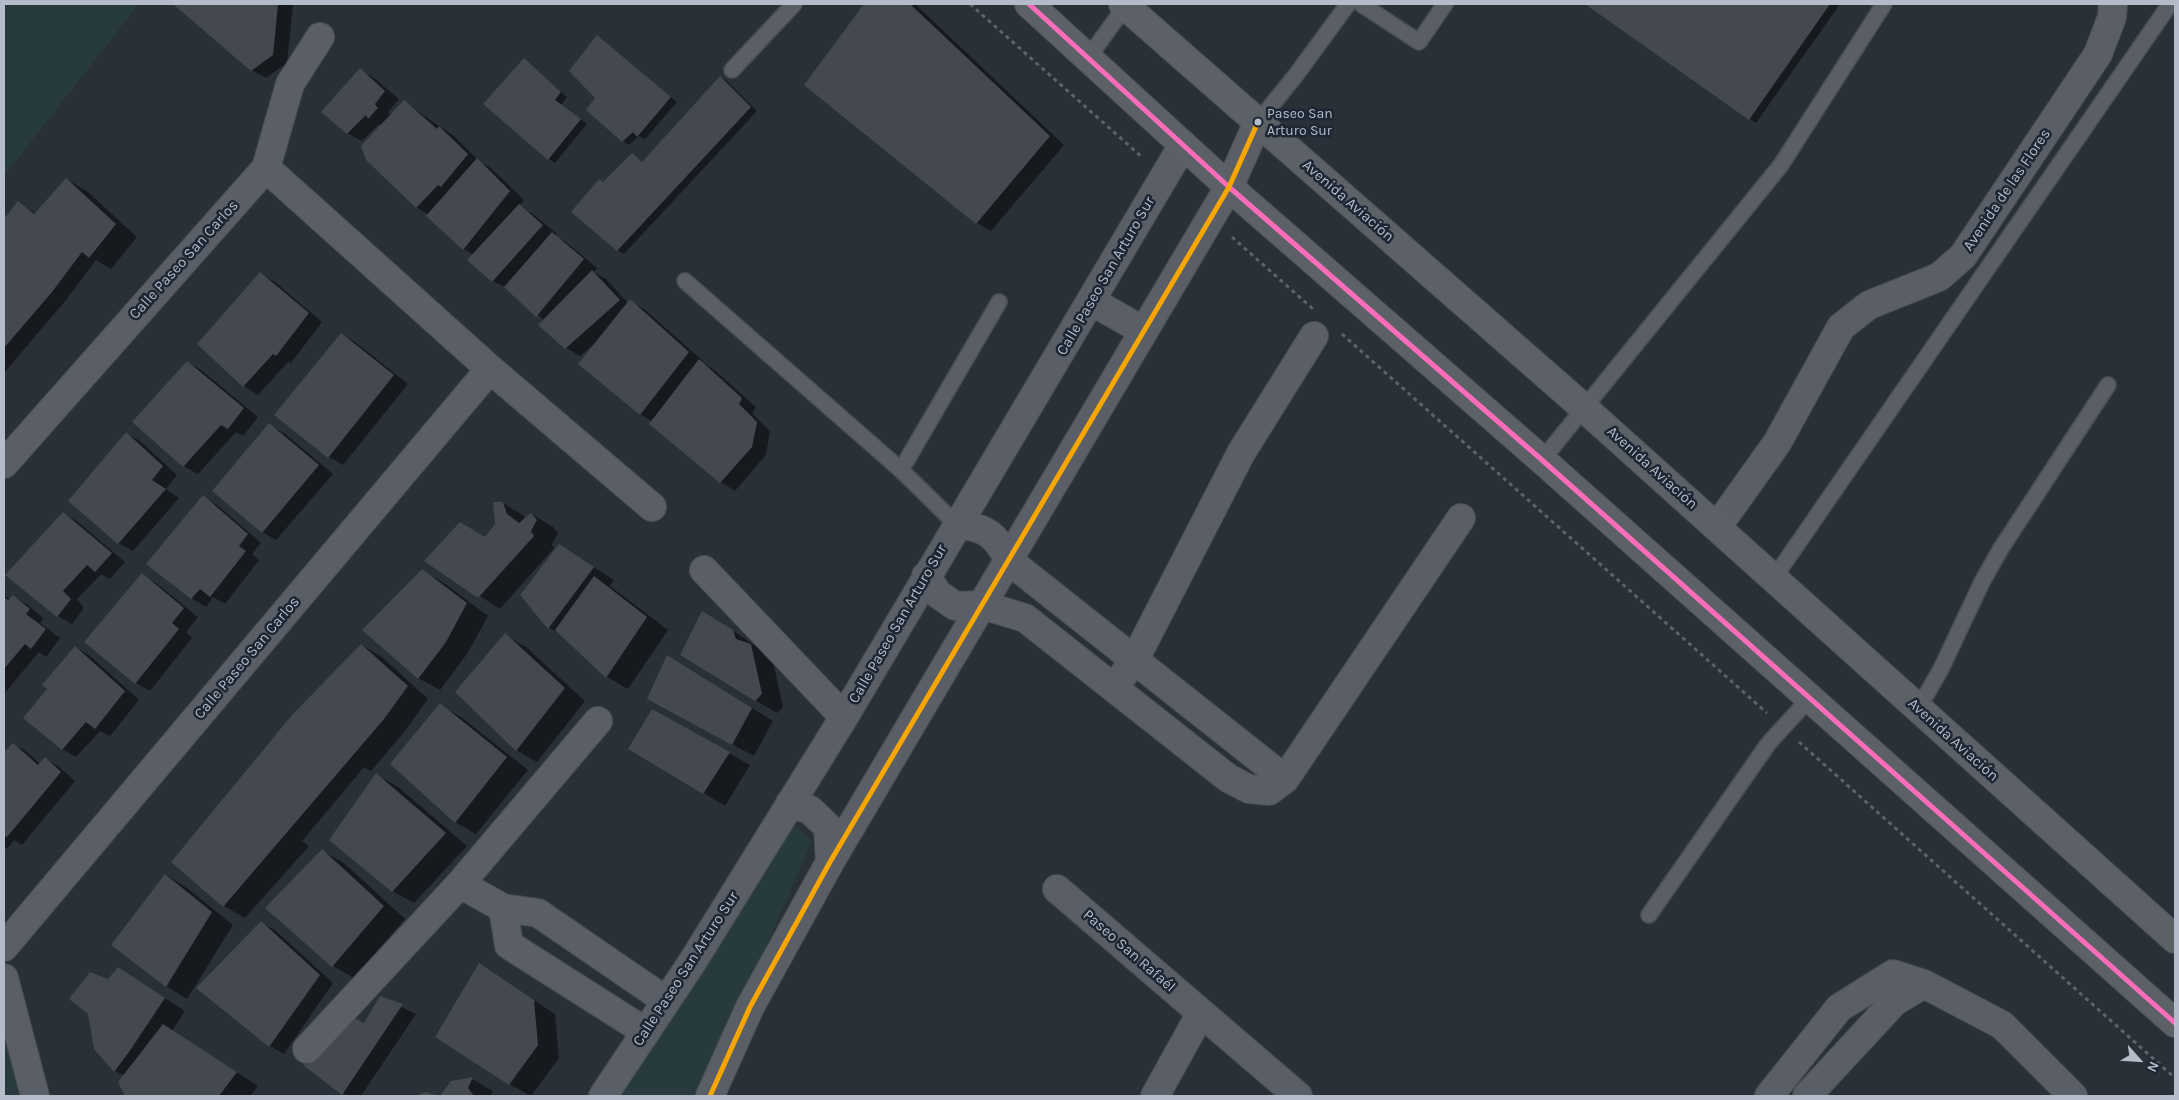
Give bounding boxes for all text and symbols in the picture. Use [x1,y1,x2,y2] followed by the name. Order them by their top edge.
[1267,106,1333,138] place label: Paseo San Arturo Sur
[1253,117,1263,127] marker: Paseo San Arturo Sur
[1960,126,2054,254] street label: Avenida de las Flores
[1298,156,1398,246] street label: Avenida Aviación
[1053,193,1159,359] street label: Calle Paseo San Arturo Sur
[126,197,242,323] street label: Calle Paseo San Carlos
[1603,423,1701,513] street label: Avenida Aviación
[845,541,951,707] street label: Calle Paseo San Arturo Sur
[191,593,303,723] street label: Calle Paseo San Carlos
[1904,695,2002,785] street label: Avenida Aviación
[629,888,743,1050] street label: Calle Paseo San Arturo Sur
[1079,906,1179,996] street label: Paseo San Rafaél
[2114,1035,2164,1085] north arrow
[2143,1059,2163,1075] text: N

